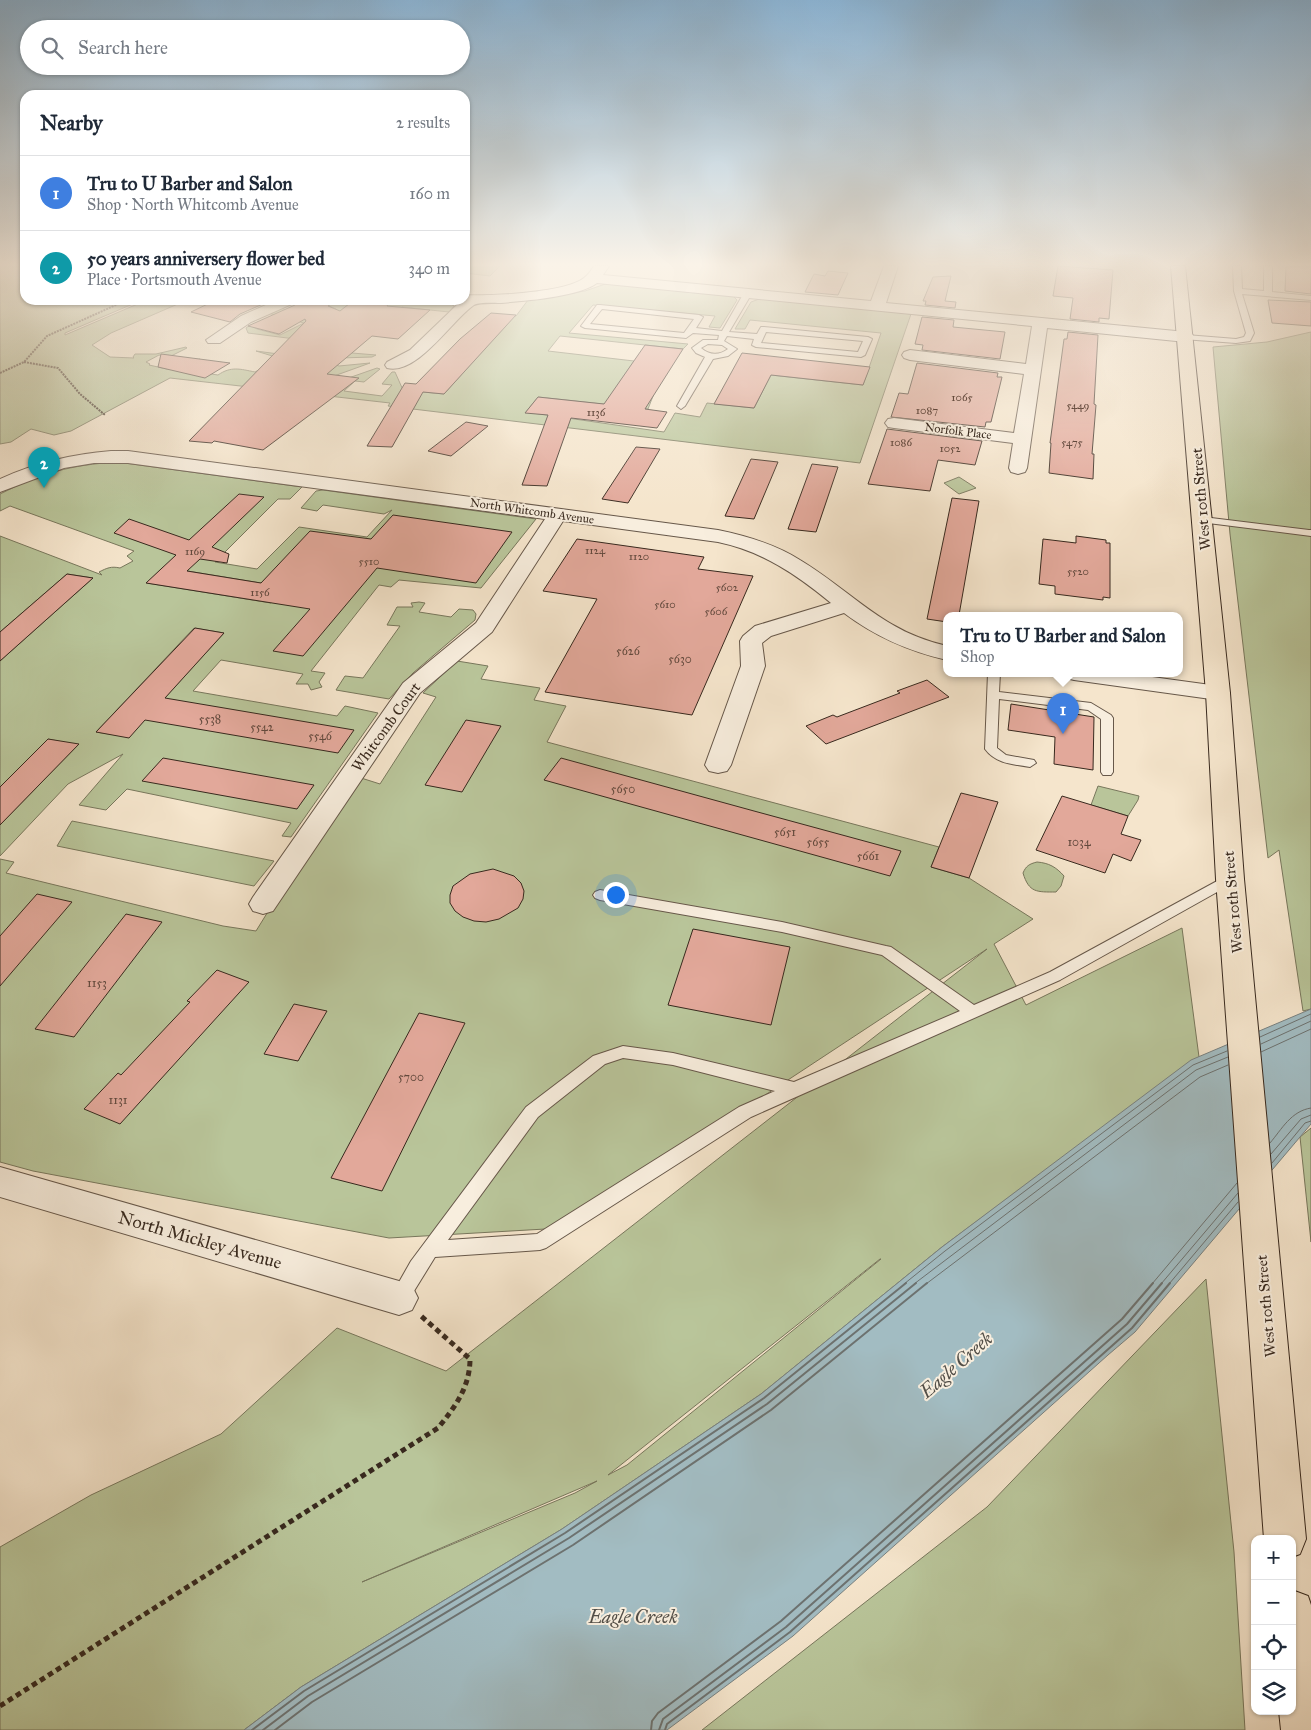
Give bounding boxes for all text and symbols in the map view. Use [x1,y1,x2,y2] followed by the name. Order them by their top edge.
[20,20,470,75] search box
[38,34,66,62] icon: search
[78,36,168,59] text: Search here
[40,110,103,136] text: Nearby
[396,113,450,132] text: 2 results
[87,172,293,195] text: Tru to U Barber and Salon
[53,184,59,203] text: 1
[409,184,450,203] text: 160 m
[87,195,299,214] text: Shop · North Whitcomb Avenue
[87,247,325,270] text: 50 years anniversery flower bed
[52,259,60,278] text: 2
[408,259,450,278] text: 340 m
[87,270,262,289] text: Place · Portsmouth Avenue
[951,391,973,404] house number: 1065
[1067,399,1090,412] house number: 5449
[916,404,938,417] house number: 1087
[587,406,606,419] house number: 1136
[924,420,992,442] street label: Norfolk Place
[890,436,912,449] house number: 1086
[1061,436,1083,449] house number: 5475
[939,442,961,455] house number: 1052
[1188,446,1214,551] street label: West 10th Street
[28,447,60,488] pin: 2
[469,495,595,527] street label: North Whitcomb Avenue
[585,544,606,557] house number: 1124
[185,545,205,558] house number: 1169
[629,550,649,563] house number: 1120
[359,555,379,568] house number: 5510
[1067,565,1089,578] house number: 5520
[716,581,739,594] house number: 5602
[250,586,270,599] house number: 1156
[654,598,676,611] house number: 5610
[705,605,728,618] house number: 5606
[943,612,1183,677] popup
[960,624,1166,647] text: Tru to U Barber and Salon
[616,644,641,658] house number: 5626
[960,647,994,666] text: Shop
[668,652,692,666] house number: 5630
[348,678,425,775] street label: Whitcomb Court
[1047,693,1079,734] pin: 1
[199,712,221,726] house number: 5538
[250,720,274,734] house number: 5542
[308,729,333,743] house number: 5546
[611,782,635,796] house number: 5650
[774,825,796,839] house number: 5651
[807,835,830,849] house number: 5655
[1067,835,1091,849] house number: 1034
[857,849,880,863] house number: 5661
[1220,849,1246,954] street label: West 10th Street
[603,882,629,908] your location
[87,976,107,990] house number: 1153
[398,1070,424,1084] house number: 5700
[108,1093,128,1107] house number: 1131
[116,1206,284,1274] street label: North Mickley Avenue
[1253,1253,1279,1358] street label: West 10th Street
[914,1327,998,1404] water label: Eagle Creek
[1251,1535,1296,1715] map controls
[1251,1535,1296,1580] button: +
[1251,1580,1296,1625] button: −
[587,1605,678,1628] water label: Eagle Creek
[1251,1625,1296,1670] button: locate
[1251,1670,1296,1715] button: layers

